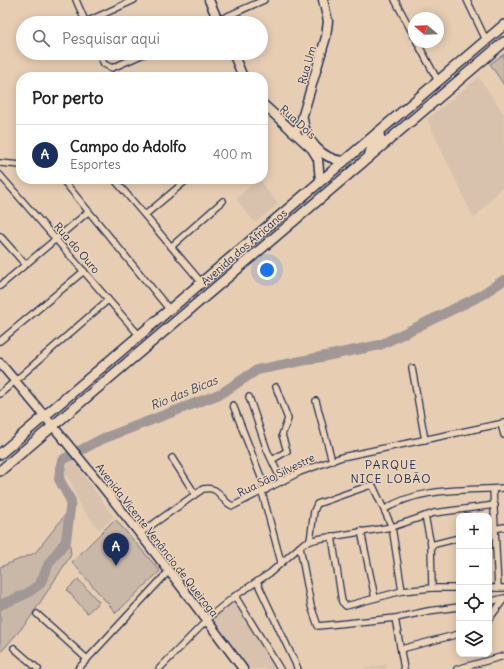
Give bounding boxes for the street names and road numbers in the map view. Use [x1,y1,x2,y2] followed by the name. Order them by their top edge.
[295,44,319,86] street label: Rua Um
[277,102,319,142] street label: Rua Dois
[198,206,290,288] street label: Avenida dos Africanos
[51,220,103,276] street label: Rua do Ouro
[235,450,317,500] street label: Rua São Silvestre
[93,461,221,619] street label: Avenida Vicente Venâncio de Queiroga

